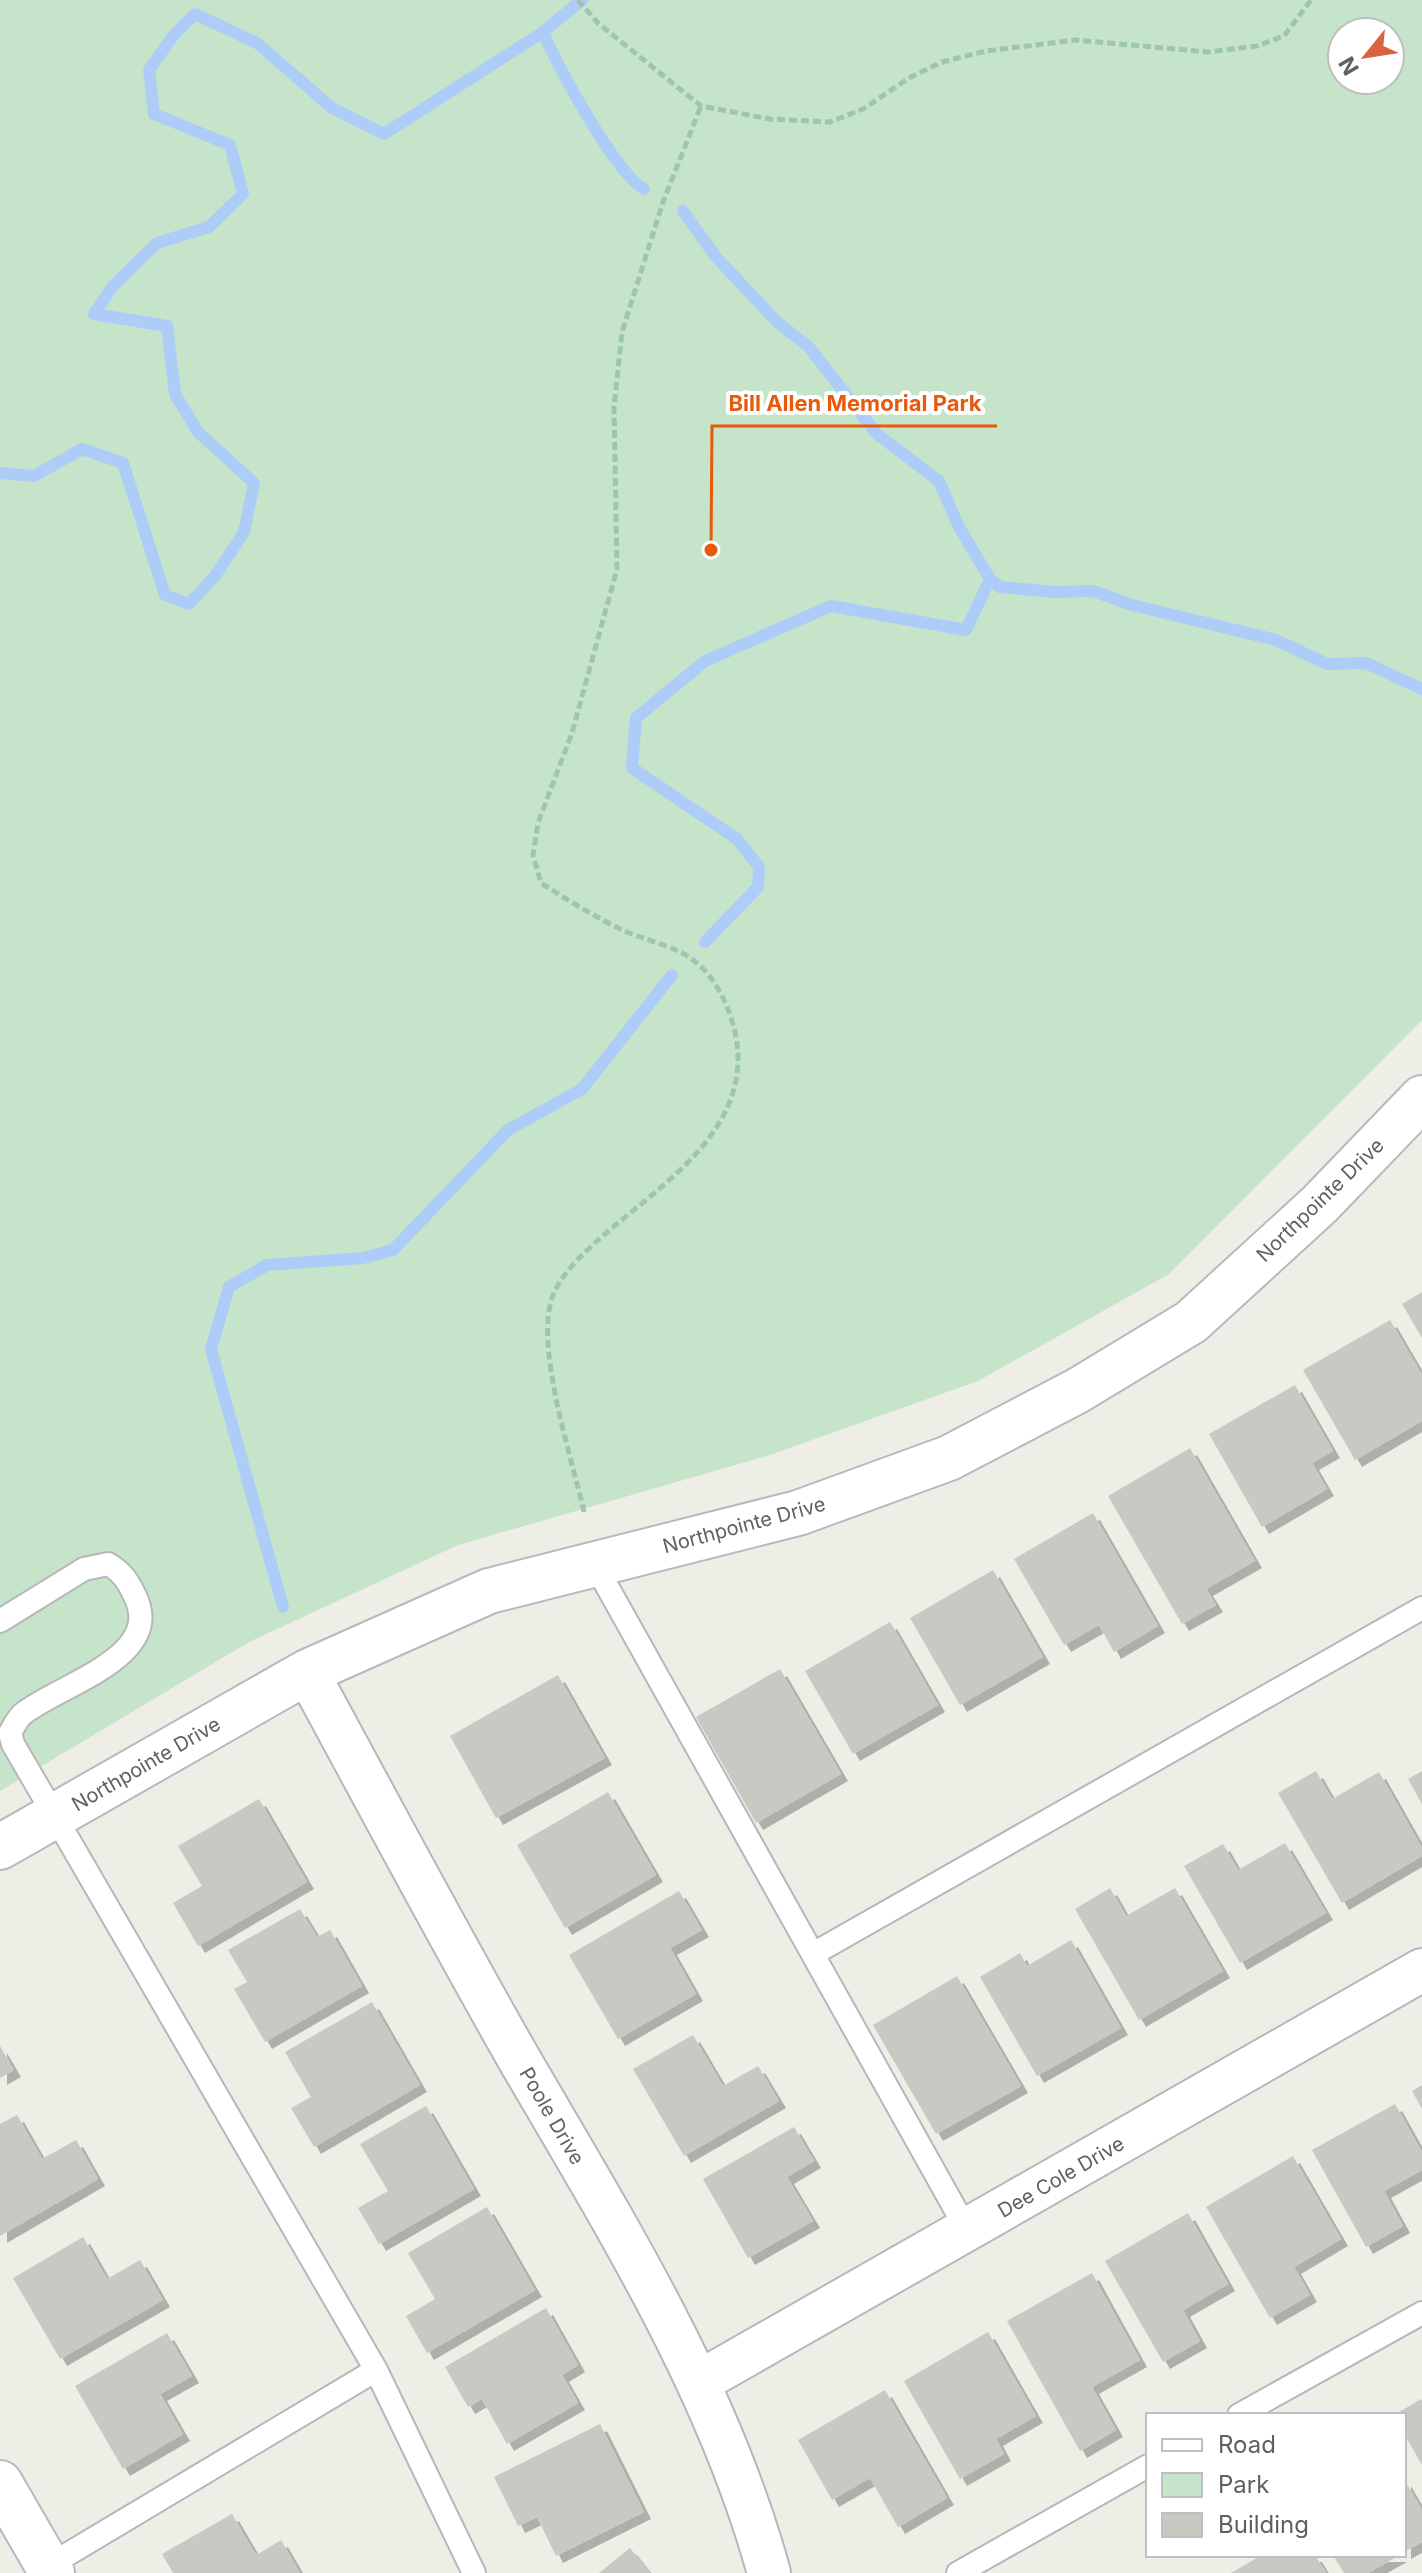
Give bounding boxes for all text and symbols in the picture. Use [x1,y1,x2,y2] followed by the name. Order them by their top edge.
[1326,16,1406,96] north arrow
[1333,52,1364,80] text: N
[712,380,997,426] callout: Bill Allen Memorial Park
[728,390,982,416] text: Bill Allen Memorial Park
[1251,1133,1389,1267] street label: Northpointe Drive
[660,1492,828,1558] street label: Northpointe Drive
[67,1712,225,1816] street label: Northpointe Drive
[515,2063,589,2169] street label: Poole Drive
[994,2131,1128,2223] street label: Dee Cole Drive
[1146,2413,1406,2557] legend
[1218,2430,1276,2459] text: Road
[1218,2470,1269,2499] text: Park
[1218,2510,1309,2539] text: Building

